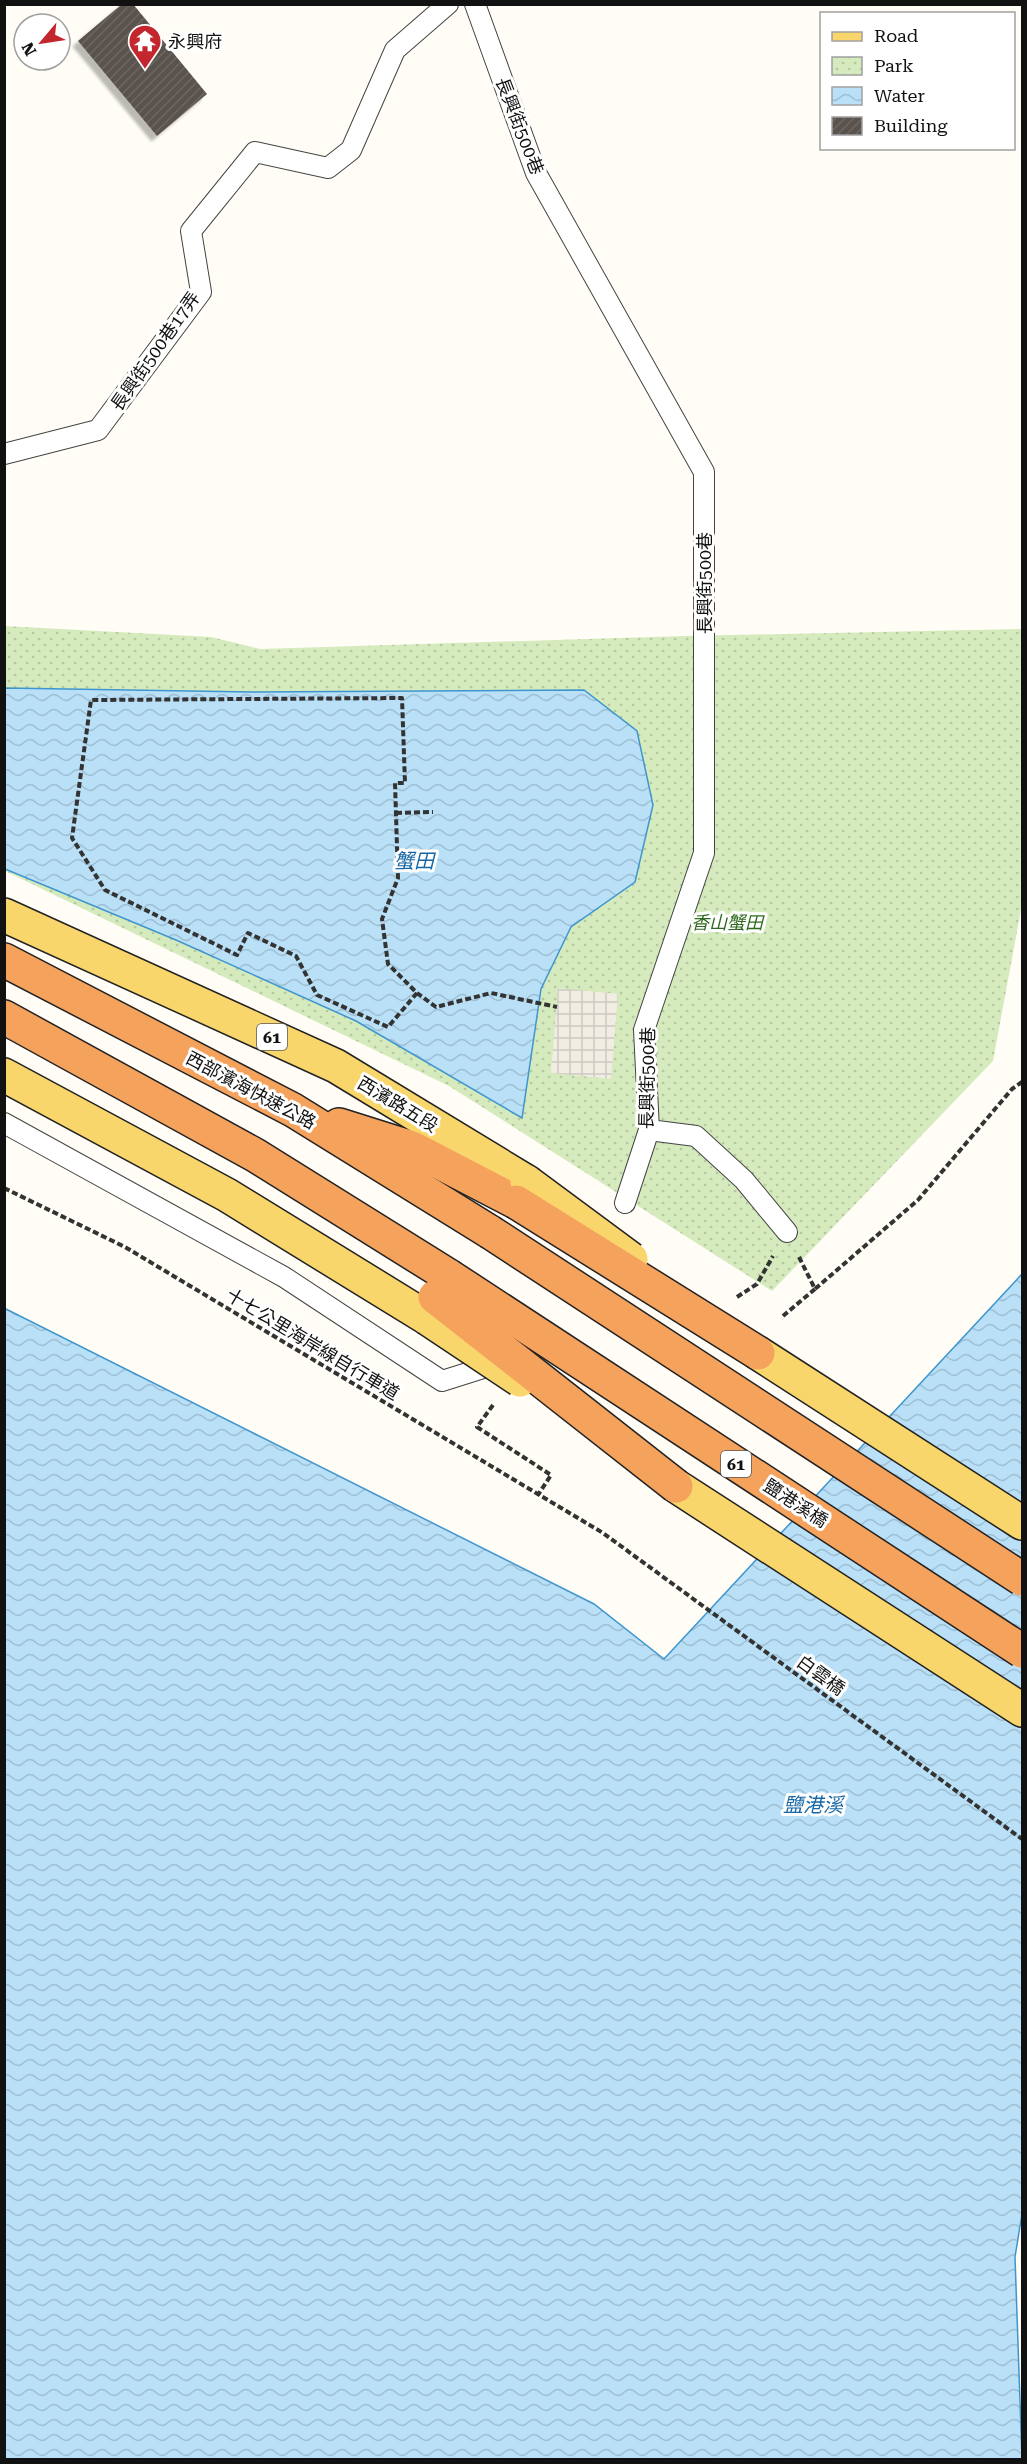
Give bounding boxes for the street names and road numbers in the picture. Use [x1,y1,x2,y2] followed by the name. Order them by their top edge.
[492,75,548,177] street label: 長興街500巷
[106,287,204,415] street label: 長興街500巷17弄
[694,532,715,634] street label: 長興街500巷
[257,1024,287,1050] road number: 61
[636,1027,658,1129] street label: 長興街500巷
[182,1047,320,1133] street label: 西部濱海快速公路
[354,1072,442,1136] street label: 西濱路五段
[223,1284,403,1404] street label: 十七公里海岸線自行車道
[721,1451,751,1477] road number: 61
[760,1475,832,1531] street label: 鹽港溪橋
[793,1651,849,1699] street label: 白雲橋

